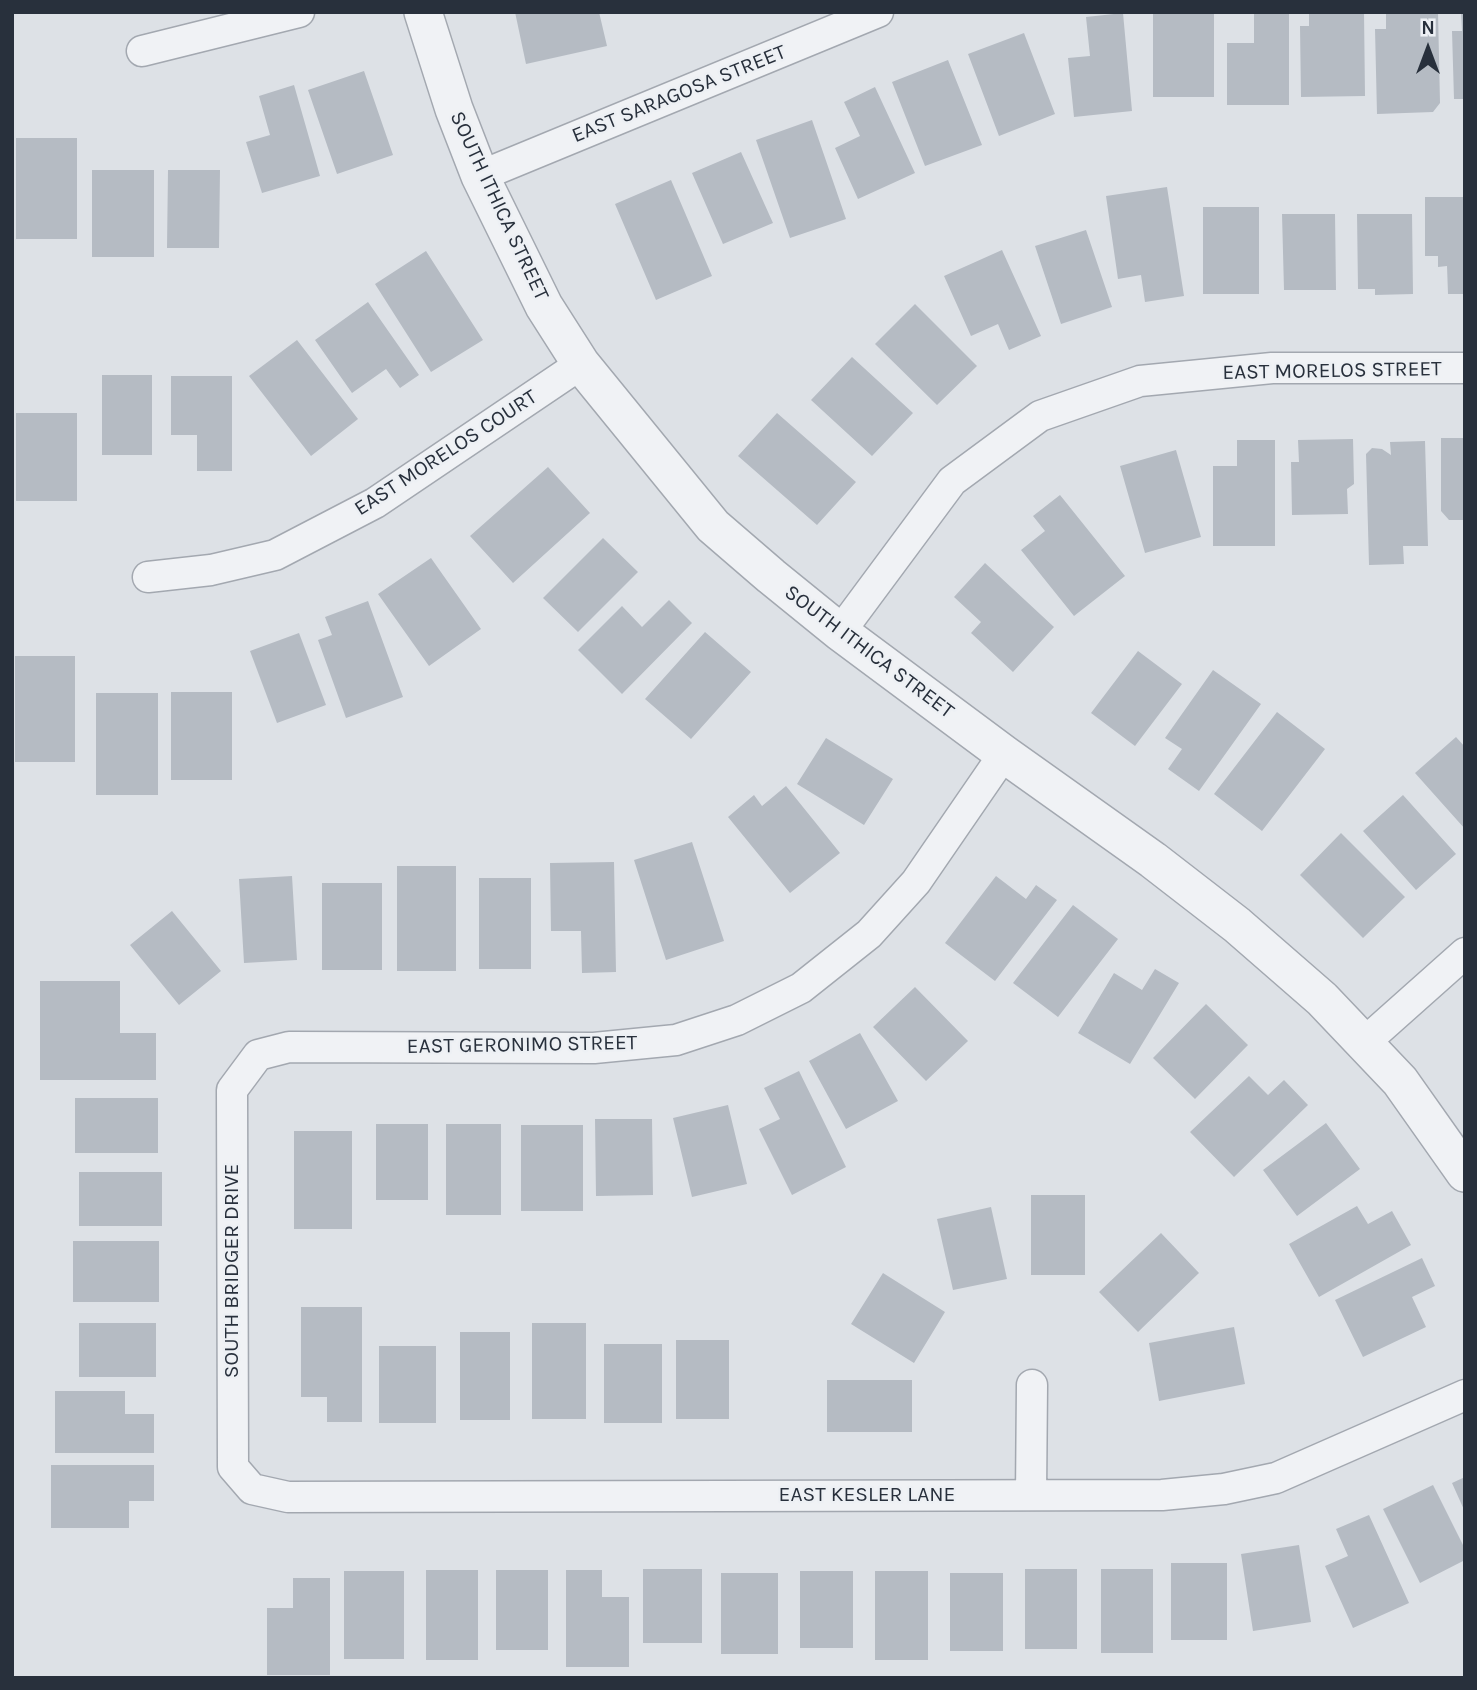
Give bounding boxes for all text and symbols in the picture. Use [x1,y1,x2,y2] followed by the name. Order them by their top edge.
[1393,14,1463,84] north arrow
[1421,17,1435,39] text: N
[568,39,790,149] street label: EAST SARAGOSA STREET
[444,107,554,305] street label: SOUTH ITHICA STREET
[1222,356,1442,386] street label: EAST MORELOS STREET
[350,385,542,521] street label: EAST MORELOS COURT
[779,580,959,724] street label: SOUTH ITHICA STREET
[407,1030,637,1060] street label: EAST GERONIMO STREET
[219,1164,245,1378] street label: SOUTH BRIDGER DRIVE
[779,1482,955,1508] street label: EAST KESLER LANE

